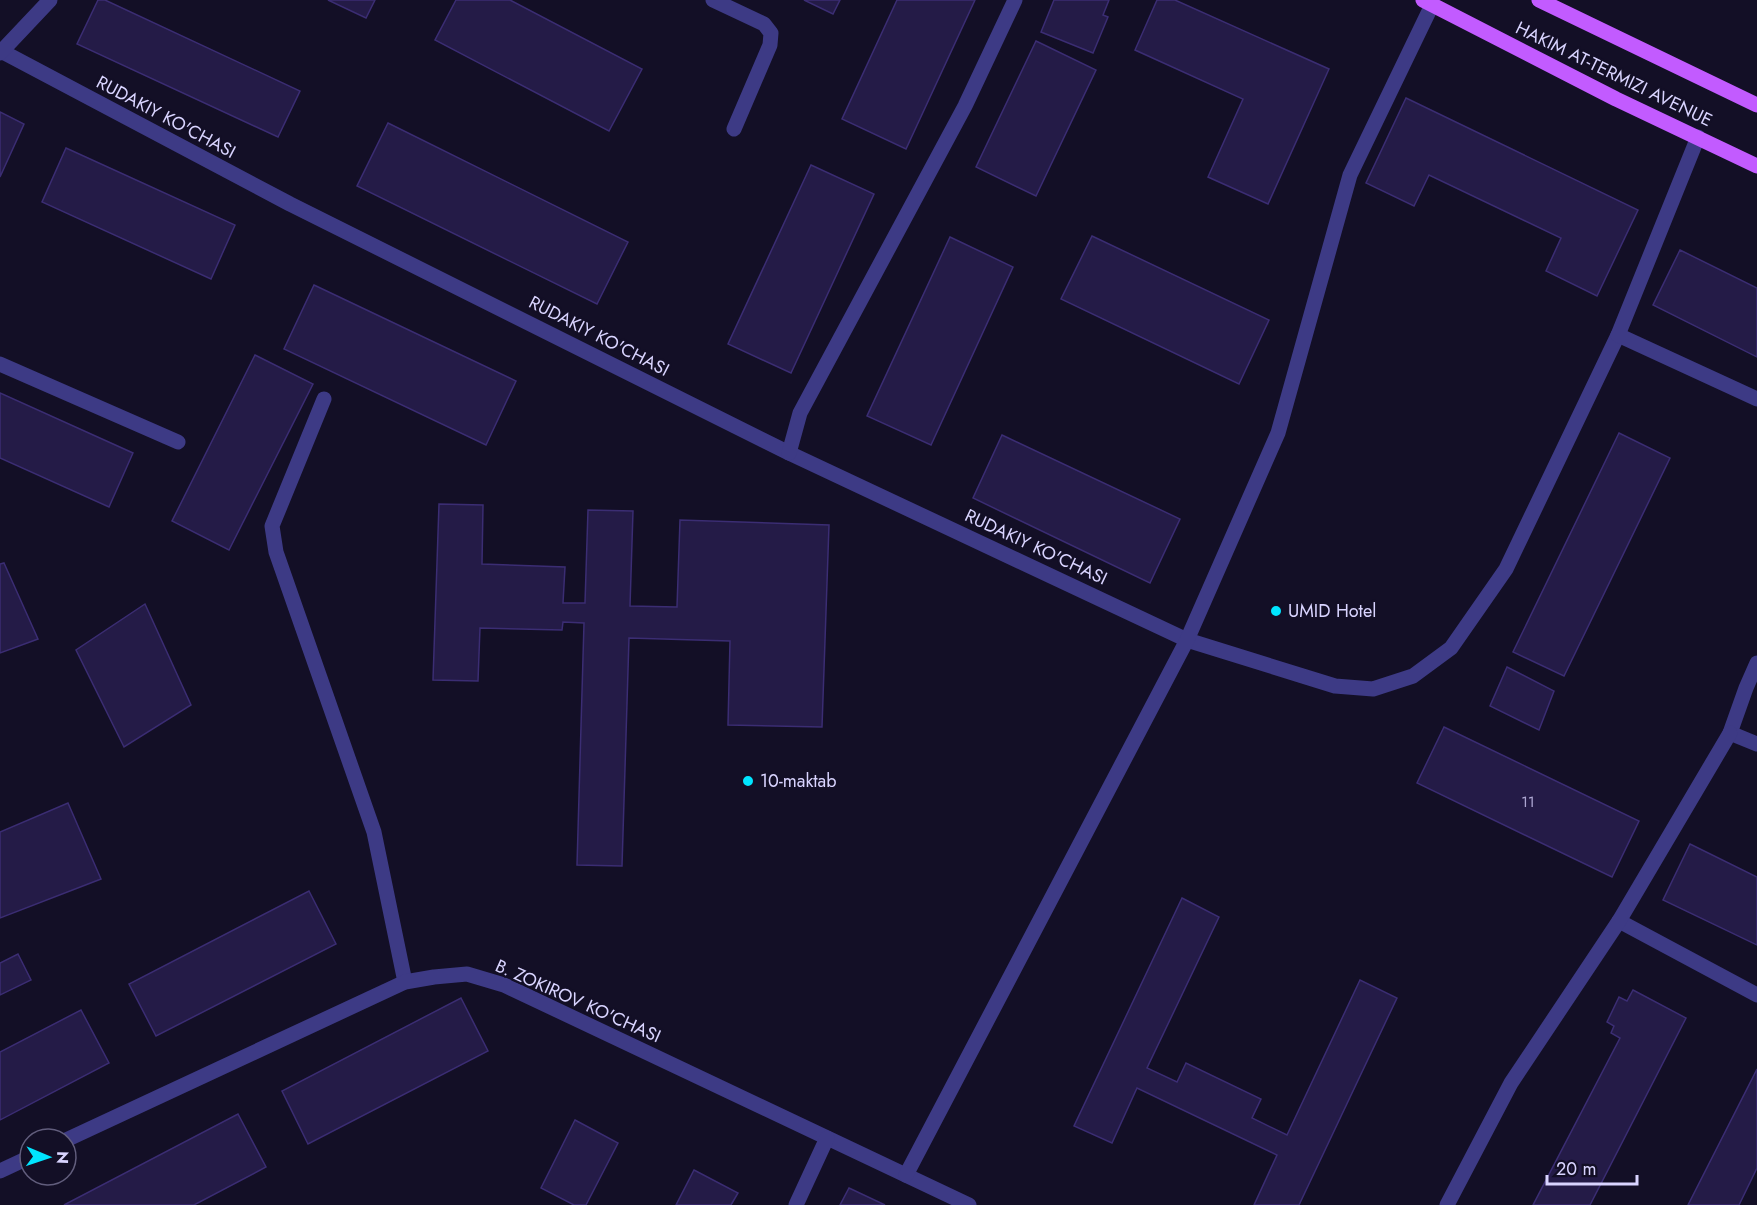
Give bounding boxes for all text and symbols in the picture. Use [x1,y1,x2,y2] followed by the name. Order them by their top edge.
[1511,15,1717,133] street label: HAKIM AT-TERMIZI AVENUE
[92,69,240,165] street label: RUDAKIY KO'CHASI
[524,289,674,383] street label: RUDAKIY KO'CHASI
[961,503,1111,591] street label: RUDAKIY KO'CHASI
[1288,598,1376,624] place label: UMID Hotel
[1269,604,1283,618] marker: UMID Hotel
[760,768,837,794] place label: 10-maktab
[741,774,755,788] marker: 10-maktab
[1521,791,1535,813] house number: 11
[491,953,665,1049] street label: B. ZOKIROV KO'CHASI
[18,1127,78,1187] north arrow
[1547,1148,1637,1186] scale bar
[51,1151,74,1164] text: N
[1556,1156,1596,1182] text: 20 m

